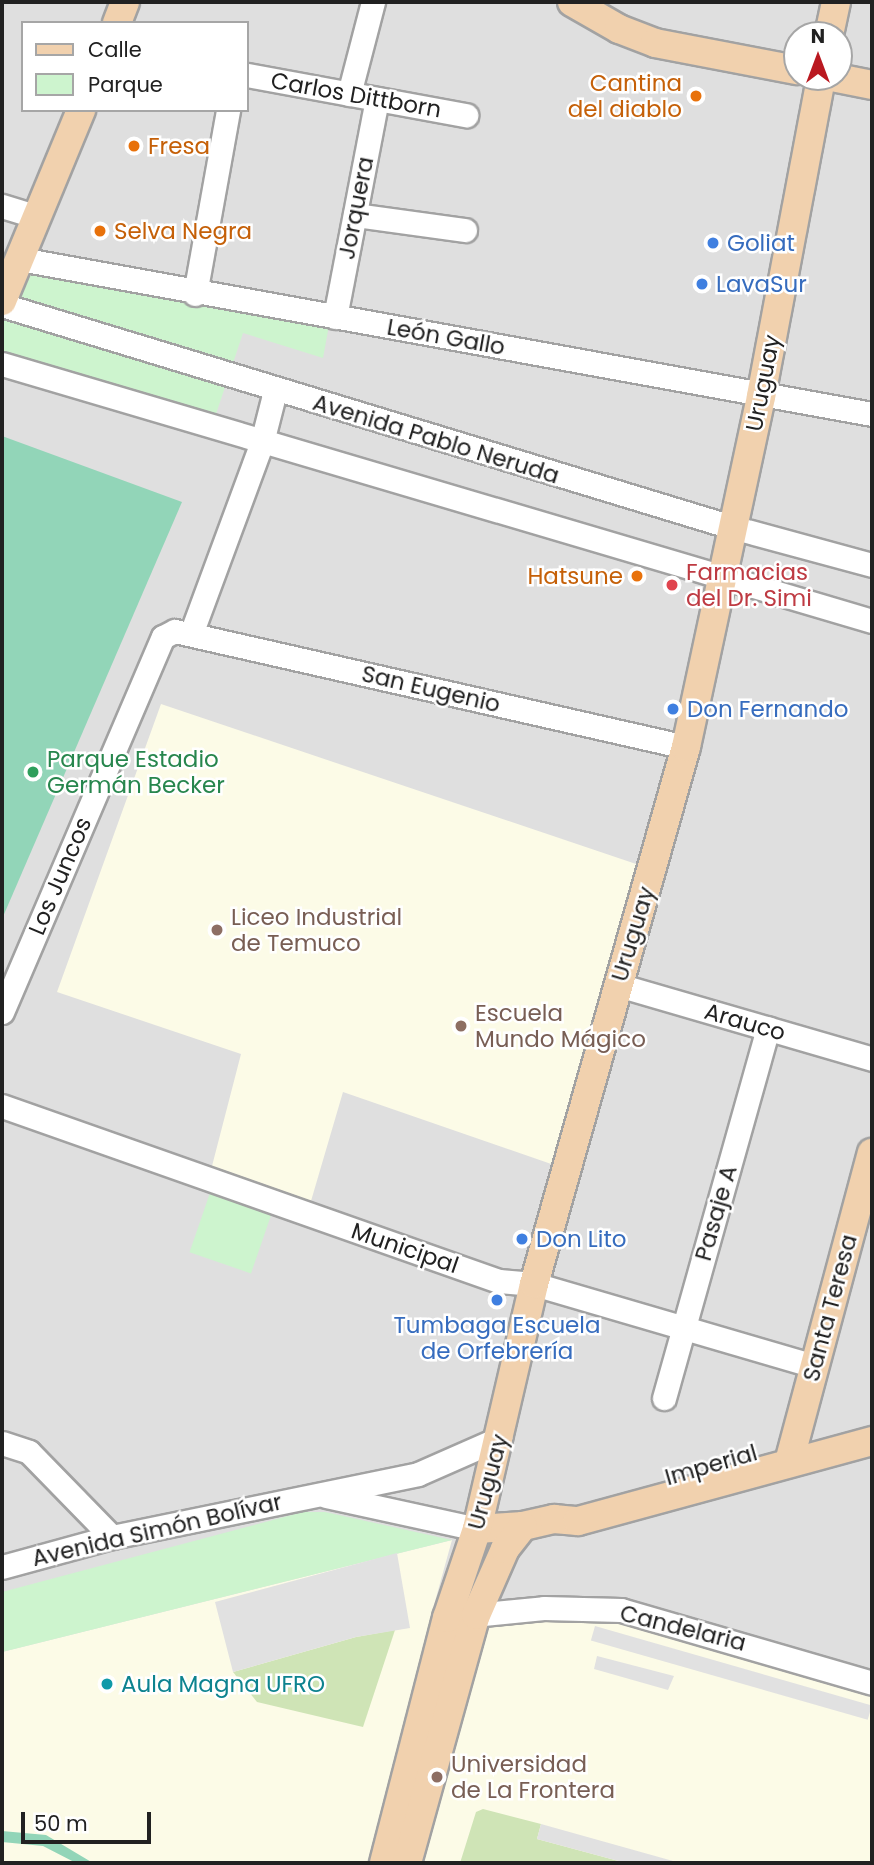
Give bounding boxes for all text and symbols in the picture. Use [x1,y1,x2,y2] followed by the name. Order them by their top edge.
[21,21,248,112] legend
[783,21,853,91] north arrow
[811,23,825,50] text: N
[88,35,142,64] text: Calle
[269,66,443,124] street label: Carlos Dittborn
[568,69,682,123] place label: Cantina del diablo
[88,70,163,99] text: Parque
[688,88,704,104] marker: Cantina del diablo
[148,132,210,160] place label: Fresa
[126,138,142,154] marker: Fresa
[333,154,379,262] street label: Jorquera
[114,217,252,245] place label: Selva Negra
[92,223,108,239] marker: Selva Negra
[727,229,795,257] place label: Goliat
[705,235,721,251] marker: Goliat
[716,270,807,298] place label: LavaSur
[694,276,710,292] marker: LavaSur
[385,313,507,361] street label: León Gallo
[740,332,786,434] street label: Uruguay
[310,388,562,490] street label: Avenida Pablo Neruda
[686,558,812,612] place label: Farmacias del Dr. Simi
[527,562,623,590] place label: Hatsune
[629,568,645,584] marker: Hatsune
[664,577,680,593] marker: Farmacias del Dr. Simi
[359,660,503,718] street label: San Eugenio
[687,695,849,723] place label: Don Fernando
[665,701,681,717] marker: Don Fernando
[47,745,225,799] place label: Parque Estadio Germán Becker
[25,764,41,780] marker: Parque Estadio Germán Becker
[23,813,97,939] street label: Los Juncos
[606,883,660,985] street label: Uruguay
[231,903,402,957] place label: Liceo Industrial de Temuco
[209,922,225,938] marker: Liceo Industrial de Temuco
[701,997,789,1047] street label: Arauco
[475,999,646,1053] place label: Escuela Mundo Mágico
[453,1018,469,1034] marker: Escuela Mundo Mágico
[689,1162,743,1264] street label: Pasaje A
[348,1217,462,1279] street label: Municipal
[536,1225,627,1253] place label: Don Lito
[514,1231,530,1247] marker: Don Lito
[797,1232,863,1384] street label: Santa Teresa
[489,1292,505,1308] marker: Tumbaga Escuela de Orfebrería
[393,1311,601,1365] place label: Tumbaga Escuela de Orfebrería
[462,1431,514,1533] street label: Uruguay
[662,1439,760,1491] street label: Imperial
[29,1488,285,1572] street label: Avenida Simón Bolívar
[617,1599,749,1657] street label: Candelaria
[121,1670,325,1698] place label: Aula Magna UFRO
[99,1676,115,1692] marker: Aula Magna UFRO
[451,1750,615,1804] place label: Universidad de La Frontera
[429,1769,445,1785] marker: Universidad de La Frontera
[24,1798,154,1842] scale bar
[34,1809,88,1838] text: 50 m

